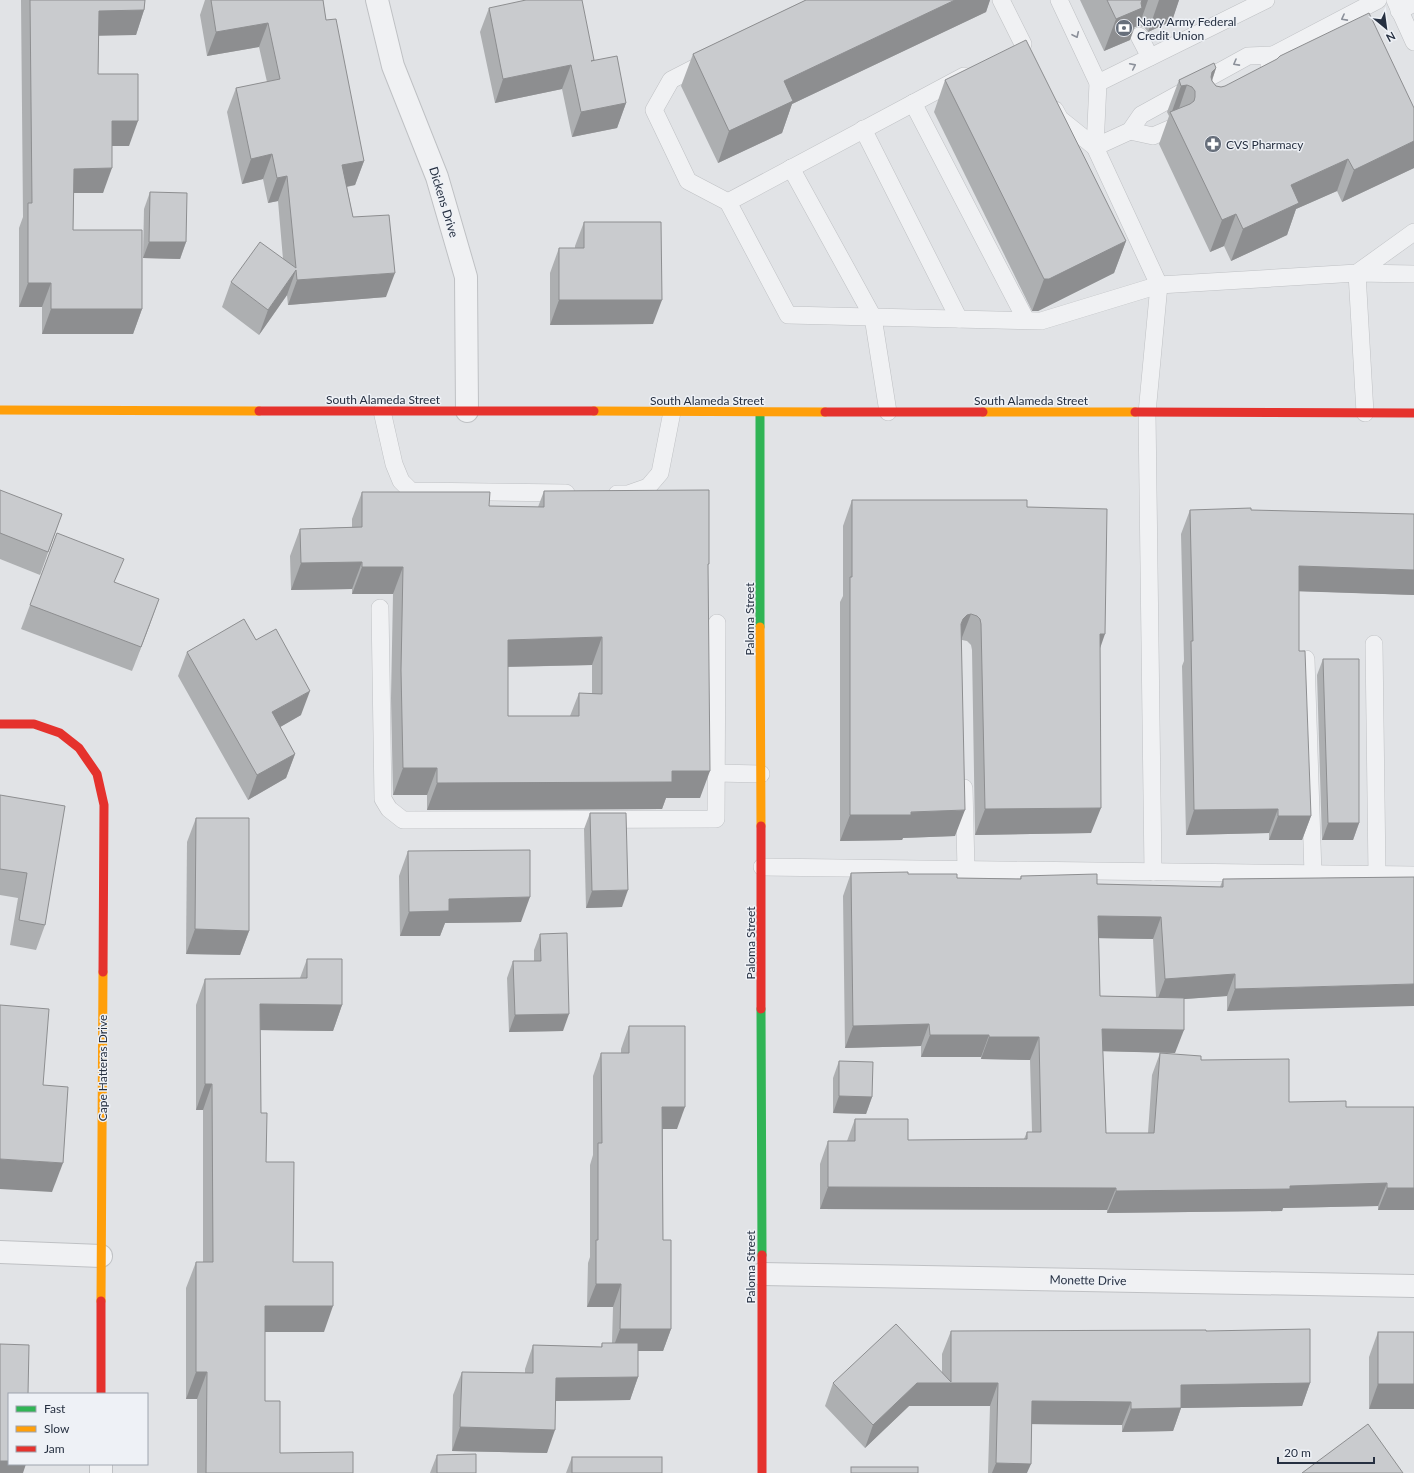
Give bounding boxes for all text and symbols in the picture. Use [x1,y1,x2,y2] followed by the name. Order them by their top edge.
[1366,8,1406,48] north arrow
[1341,13,1348,21] one-way arrow
[1137,14,1236,43] place label: Navy Army Federal Credit Union
[1114,18,1134,38] bank icon: Navy Army Federal Credit Union
[1384,29,1398,45] text: N
[1071,32,1079,39] one-way arrow
[1233,58,1240,66] one-way arrow
[1128,63,1136,70] one-way arrow
[1203,134,1223,154] pharmacy icon: CVS Pharmacy
[1226,137,1304,152] place label: CVS Pharmacy
[426,165,462,239] street label: Dickens Drive
[326,392,441,407] street label: South Alameda Street
[650,393,765,408] street label: South Alameda Street
[974,393,1089,408] street label: South Alameda Street
[742,582,757,656] street label: Paloma Street
[743,906,758,980] street label: Paloma Street
[95,1015,110,1121] street label: Cape Hatteras Drive
[743,1230,758,1304] street label: Paloma Street
[1049,1272,1127,1288] street label: Monette Drive
[8,1393,148,1465] legend
[44,1401,66,1416] text: Fast
[44,1421,70,1436] text: Slow
[1278,1439,1374,1465] scale bar
[44,1441,65,1456] text: Jam
[1284,1445,1311,1460] text: 20 m

